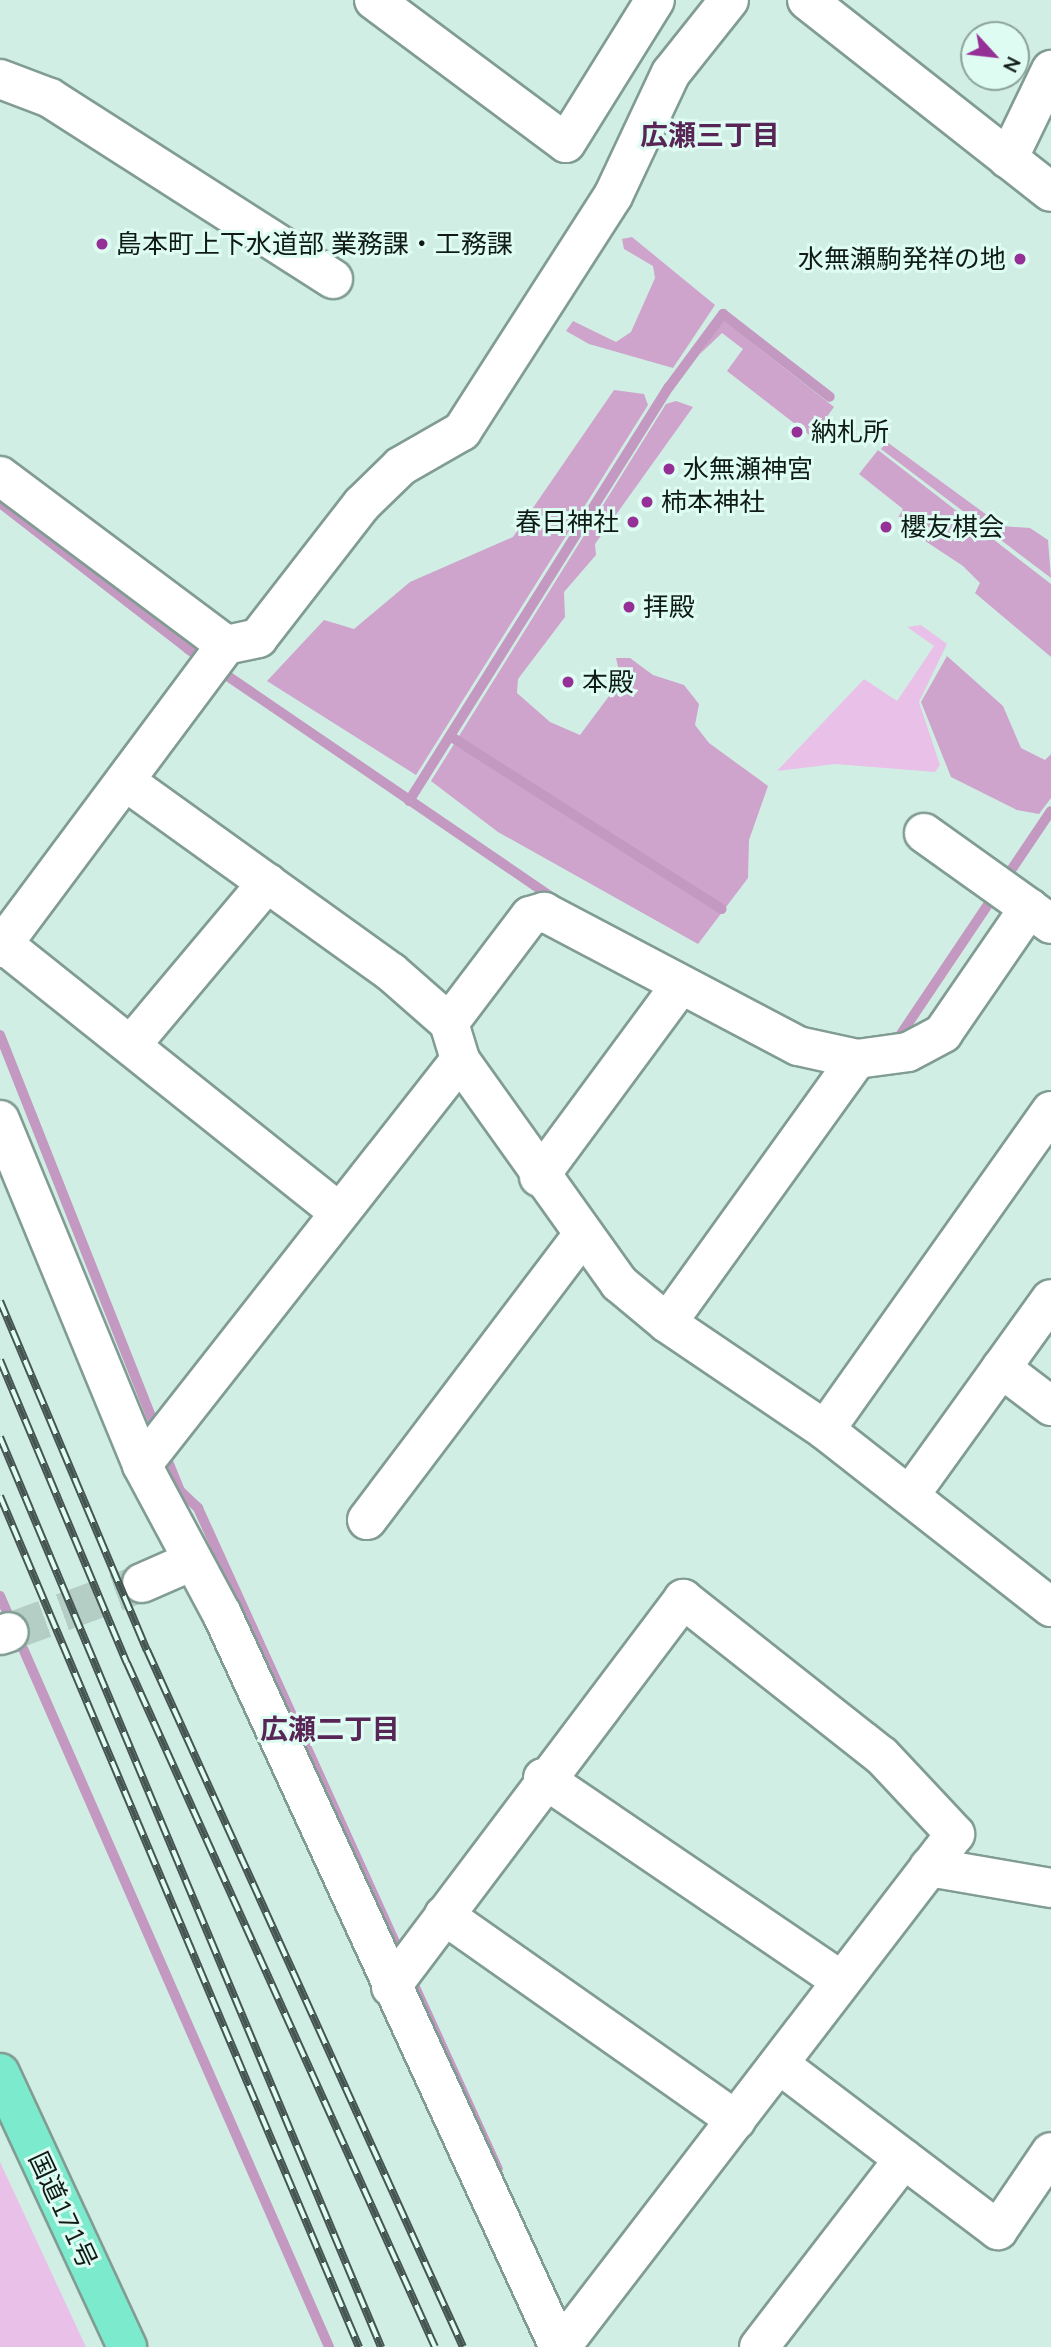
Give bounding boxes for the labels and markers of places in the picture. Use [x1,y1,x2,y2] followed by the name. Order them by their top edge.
[116,228,513,260] place label: 島本町上下水道部 業務課・工務課
[94,236,110,252] marker: 島本町上下水道部 業務課・工務課
[798,243,1006,275] place label: 水無瀬駒発祥の地
[1012,251,1028,267] marker: 水無瀬駒発祥の地
[811,416,889,448] place label: 納札所
[789,424,805,440] marker: 納札所
[683,453,813,485] place label: 水無瀬神宮
[661,461,677,477] marker: 水無瀬神宮
[661,486,765,518] place label: 柿本神社
[639,494,655,510] marker: 柿本神社
[515,506,619,538] place label: 春日神社
[900,511,1004,543] place label: 櫻友棋会
[625,514,641,530] marker: 春日神社
[878,519,894,535] marker: 櫻友棋会
[643,591,695,623] place label: 拝殿
[621,599,637,615] marker: 拝殿
[582,666,634,698] place label: 本殿
[560,674,576,690] marker: 本殿

